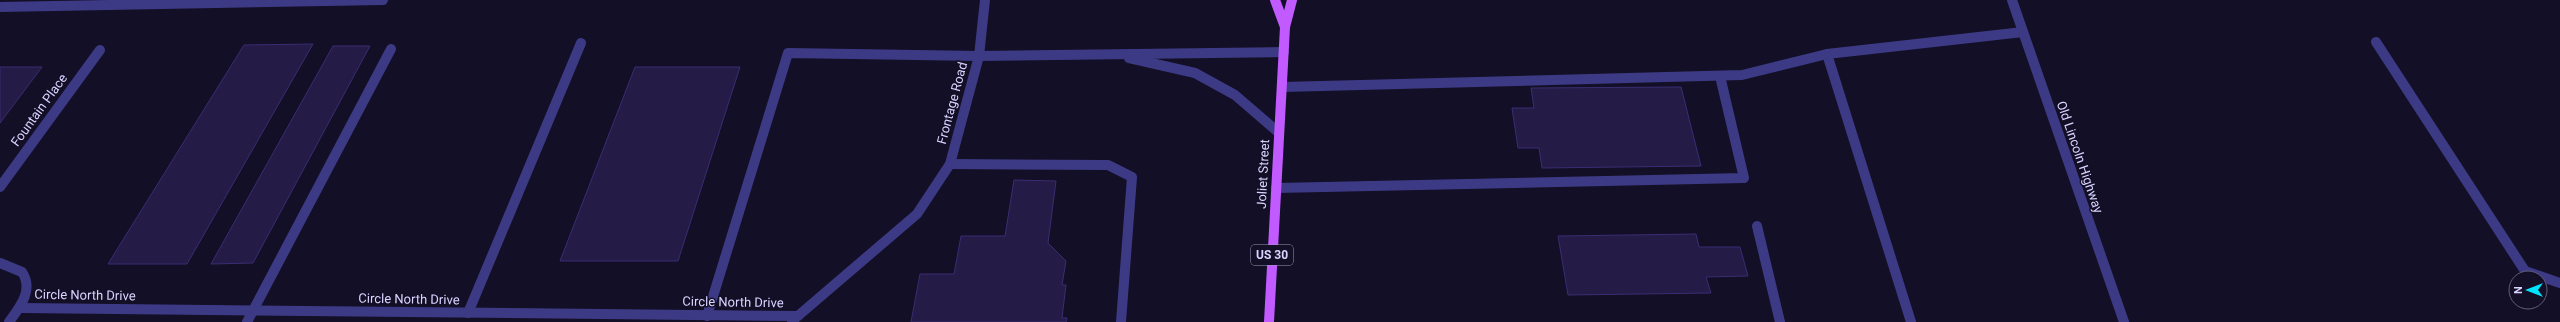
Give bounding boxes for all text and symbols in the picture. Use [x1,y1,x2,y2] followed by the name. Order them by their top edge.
[934,60,970,146] street label: Frontage Road
[8,71,70,149] street label: Fountain Place
[2054,99,2106,215] street label: Old Lincoln Highway
[1254,139,1272,209] street label: Joliet Street
[1251,245,1293,265] road number: US 30
[2508,270,2548,310] north arrow
[2512,286,2525,294] text: N
[34,287,136,303] street label: Circle North Drive
[358,291,460,307] street label: Circle North Drive
[682,294,784,310] street label: Circle North Drive

